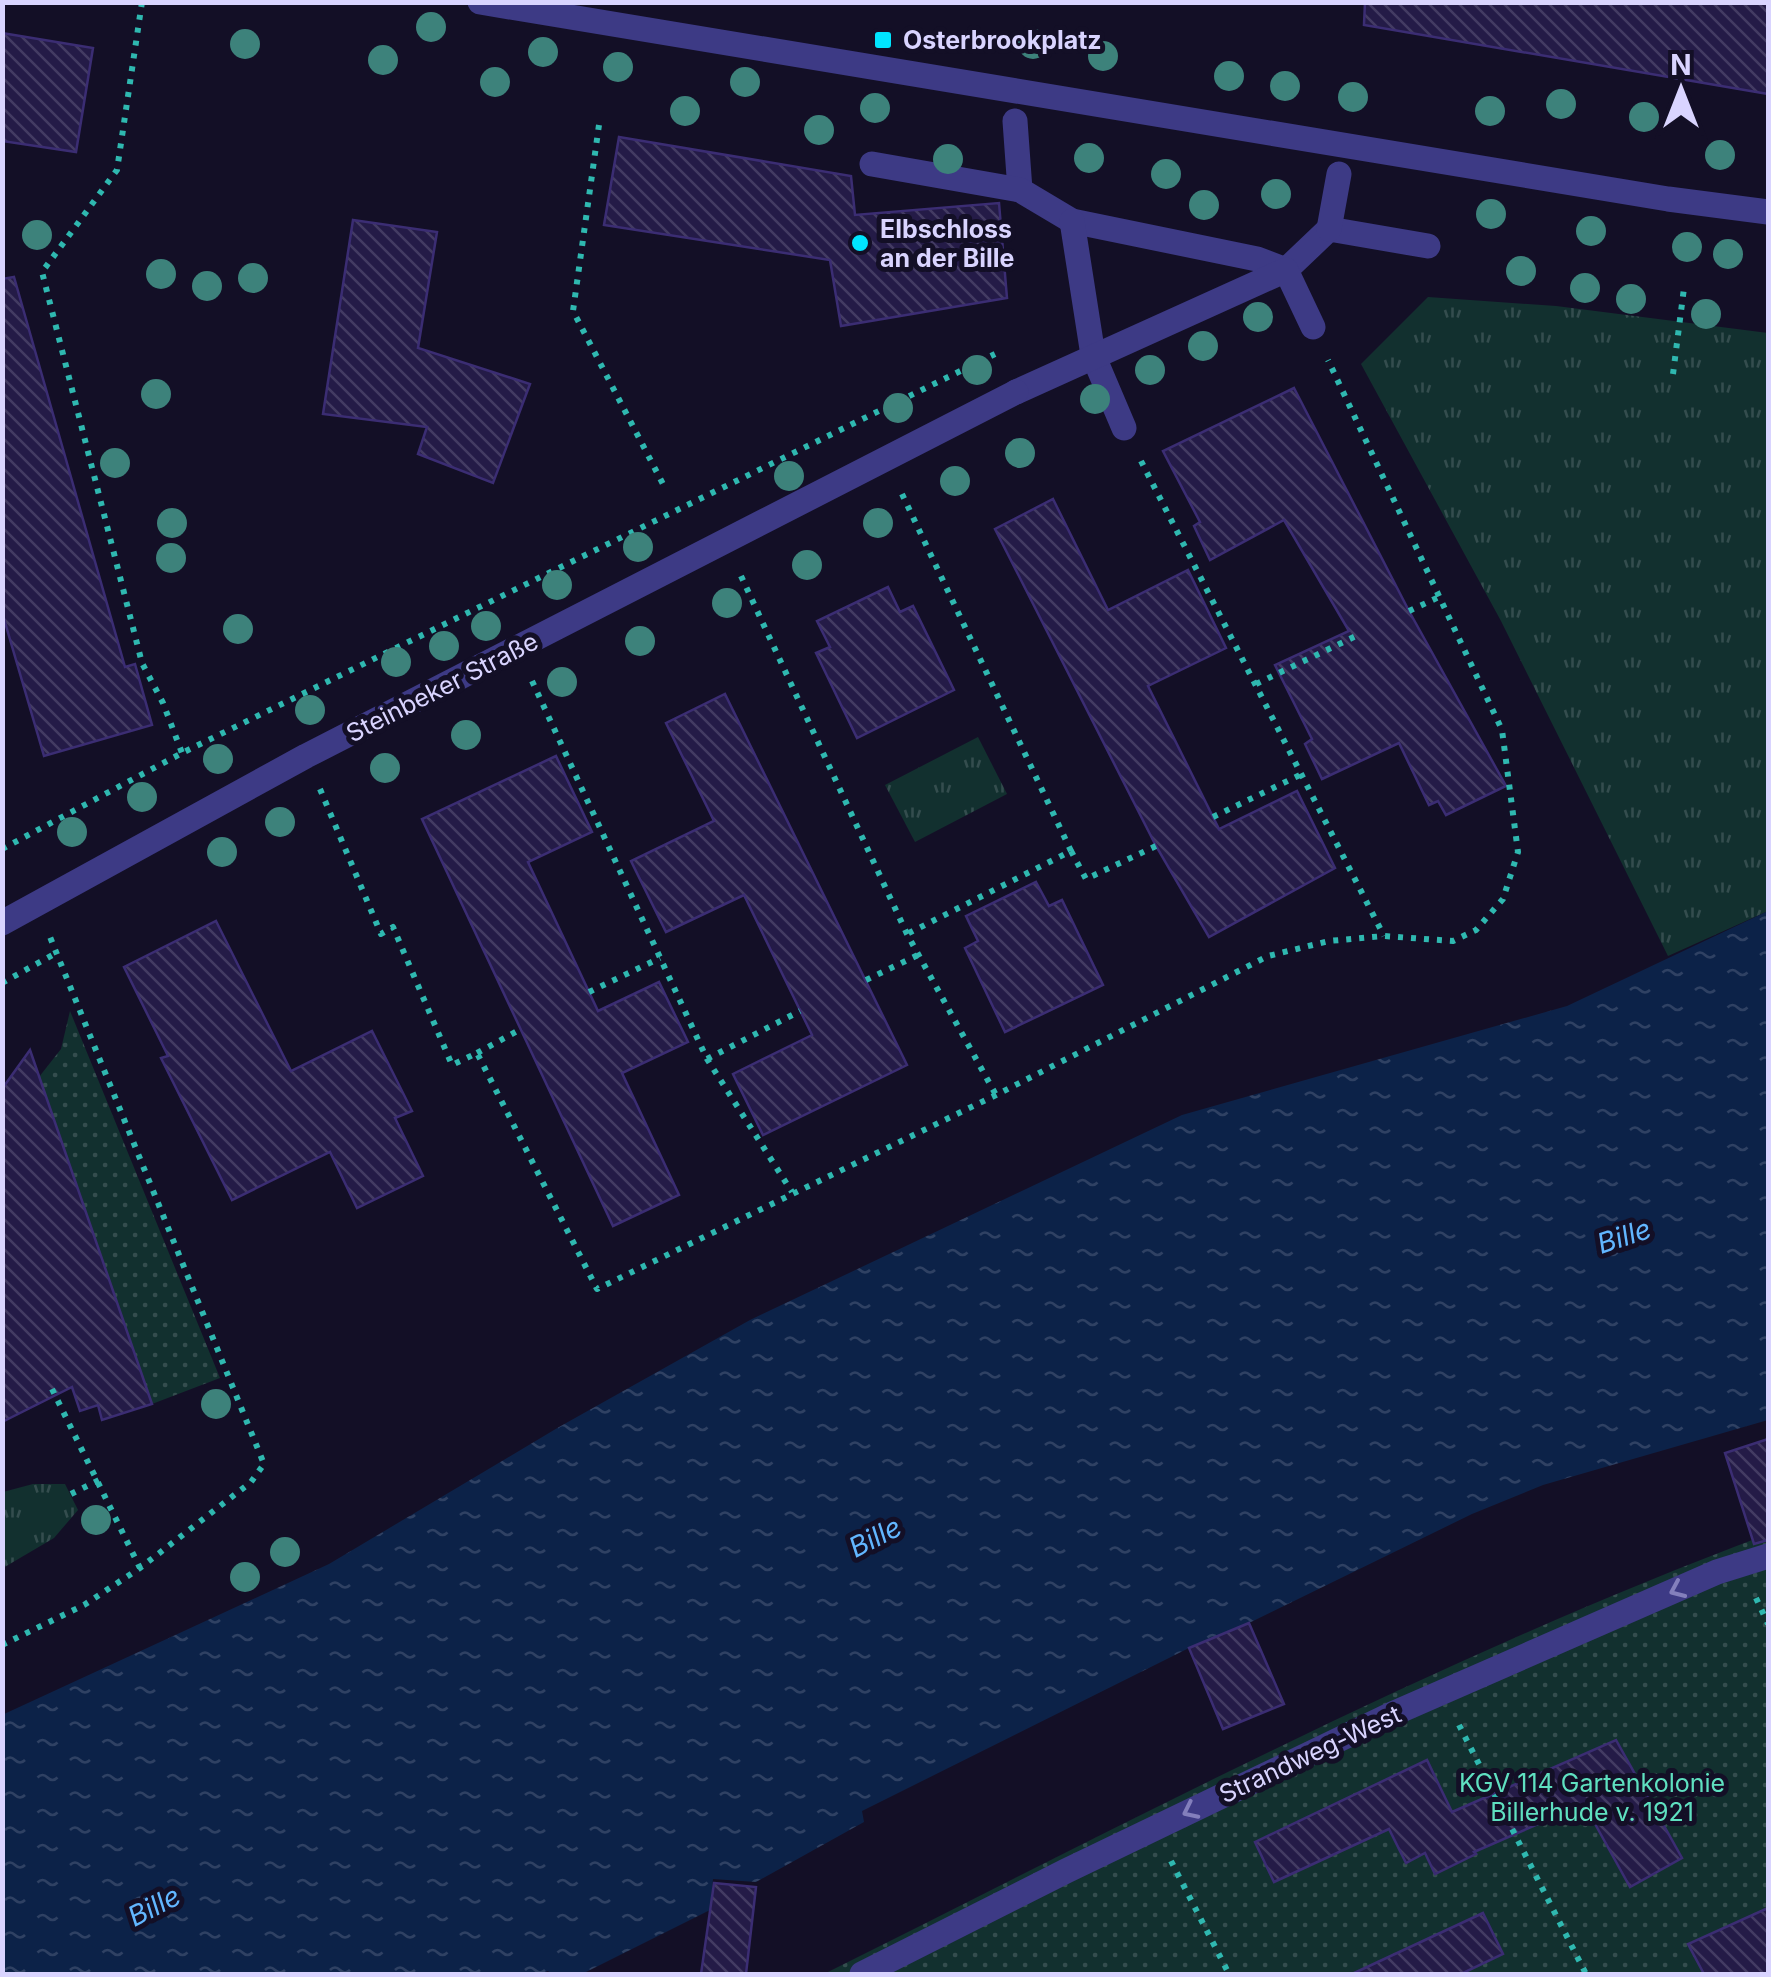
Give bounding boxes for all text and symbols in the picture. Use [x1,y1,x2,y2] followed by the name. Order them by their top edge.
[903,25,1102,55] place label: Osterbrookplatz
[872,29,894,51] marker: Osterbrookplatz
[1631,40,1731,140] north arrow
[1670,48,1692,82] text: N
[880,214,1015,273] place label: Elbschloss an der Bille
[849,232,871,254] marker: Elbschloss an der Bille
[341,626,543,748] street label: Steinbeker Straße
[1593,1211,1655,1261] water label: Bille
[843,1509,907,1565] water label: Bille
[1669,1578,1687,1598] one-way arrow
[1214,1699,1406,1809] street label: Strandweg-West
[1459,1768,1725,1827] park label: KGV 114 Gartenkolonie Billerhude v. 1921
[1182,1799,1200,1819] one-way arrow
[122,1878,186,1934] water label: Bille

